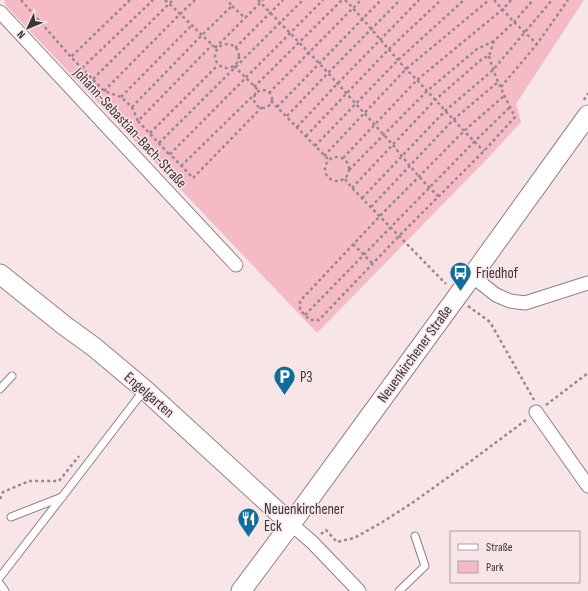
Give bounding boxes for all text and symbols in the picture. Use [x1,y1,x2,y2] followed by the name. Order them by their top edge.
[8,8,48,48] north arrow
[14,28,28,41] text: N
[68,63,191,192] street label: Johann-Sebastian-Bach-Straße
[447,260,473,293] bus stop icon: Friedhof
[476,264,519,283] place label: Friedhof
[373,302,457,406] street label: Neuenkirchener Straße
[272,364,298,397] parking icon: P3
[120,368,178,422] street label: Engelgarten
[300,368,313,387] place label: P3
[264,500,345,536] place label: Neuenkirchener Eck
[236,505,262,538] restaurant icon: Neuenkirchener Eck
[450,531,580,583] legend
[486,540,513,555] text: Straße
[486,560,504,575] text: Park

